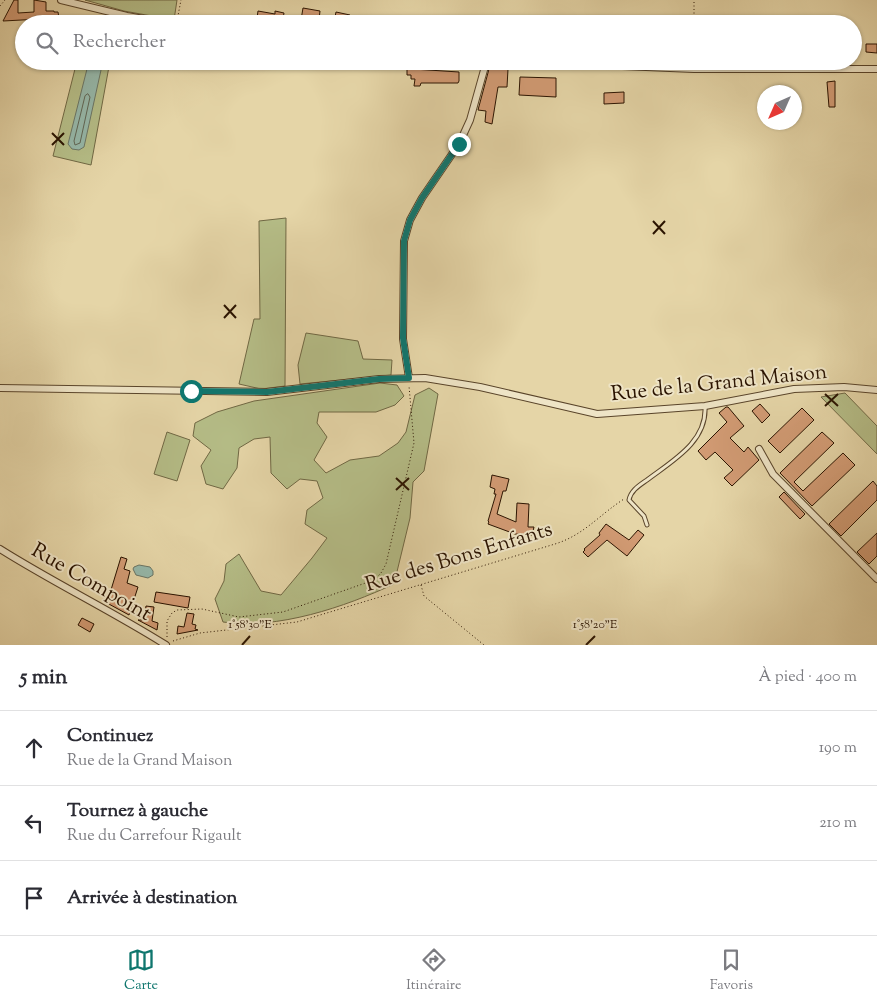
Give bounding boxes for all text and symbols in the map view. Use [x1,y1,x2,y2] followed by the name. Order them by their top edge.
[15,15,862,70] search box
[33,29,61,57] icon: search
[73,29,166,56] text: Rechercher
[757,85,802,130] north arrow
[448,133,471,156] route end
[609,358,829,410] street label: Rue de la Grand Maison
[180,380,203,403] route start
[362,515,556,601] street label: Rue des Bons Enfants
[25,536,157,630] street label: Rue Compoint
[228,616,273,634] text: 1°58'30"E
[573,616,618,634] text: 1°58'20"E
[20,663,67,693] text: 5 min
[758,666,857,689] text: À pied · 400 m
[67,723,153,750] text: Continuez
[20,734,48,762] icon: ahead
[819,737,857,760] text: 190 m
[67,750,232,773] text: Rue de la Grand Maison
[67,798,208,825] text: Tournez à gauche
[20,809,48,837] icon: left
[819,812,857,835] text: 210 m
[67,825,241,848] text: Rue du Carrefour Rigault
[20,884,48,912] icon: arrive
[67,885,238,912] text: Arrivée à destination
[124,946,158,996] tab: Carte
[406,946,462,996] tab: Itinéraire
[710,946,753,996] tab: Favoris

